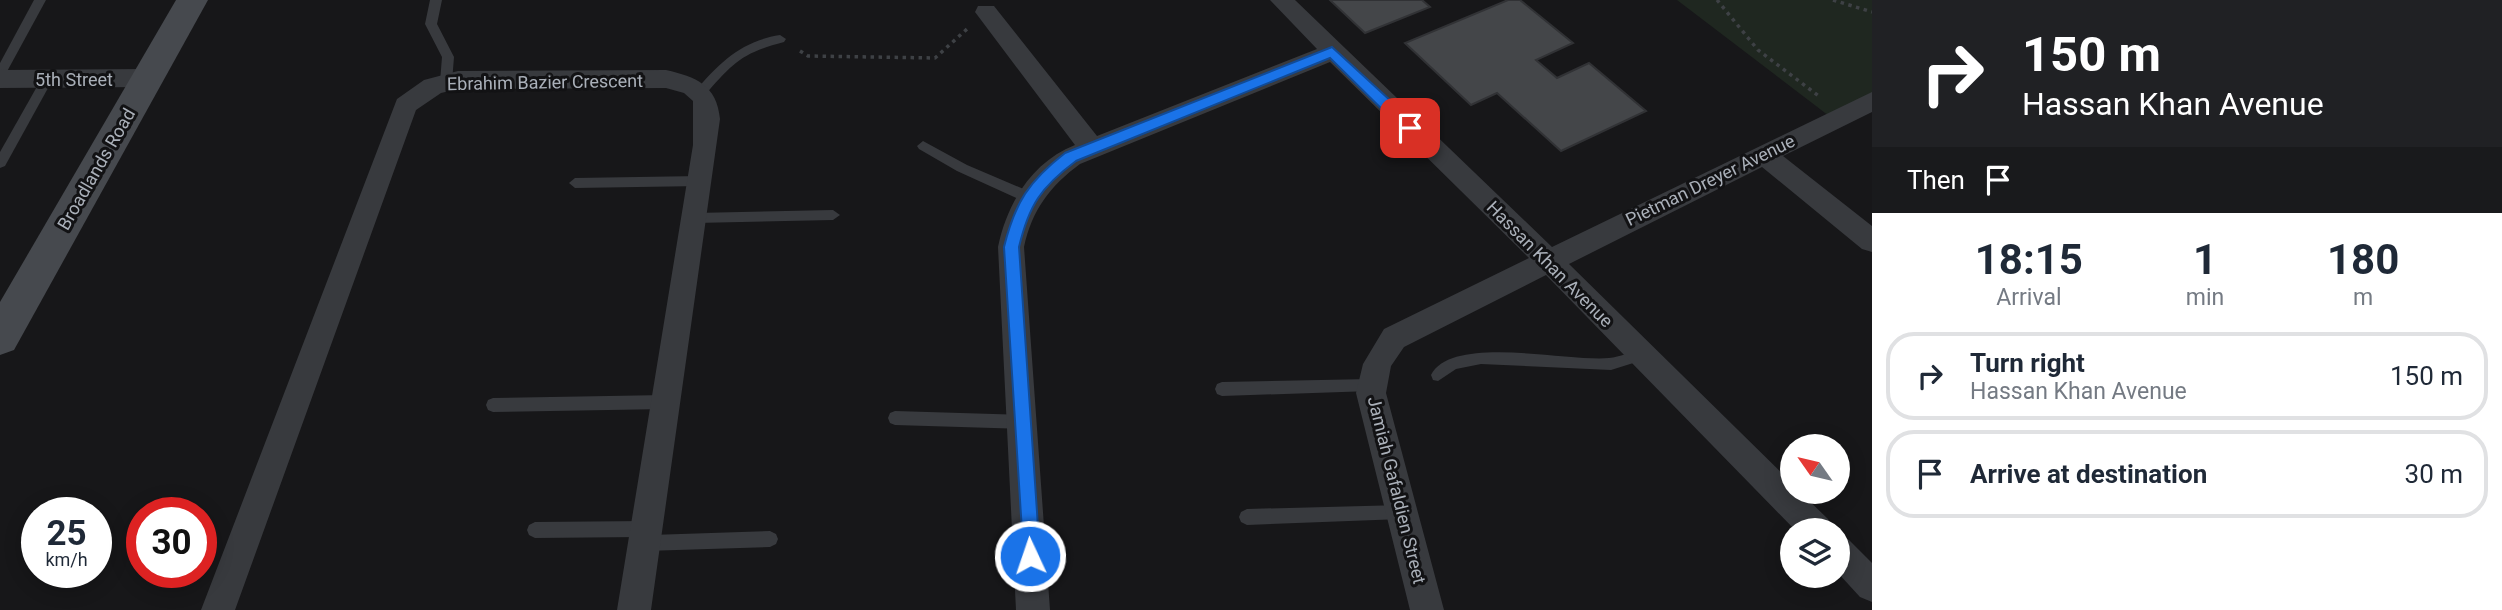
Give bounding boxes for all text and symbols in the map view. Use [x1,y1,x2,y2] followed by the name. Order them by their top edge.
[2022,26,2161,83] text: 150 m
[1907,28,1998,119] icon: right
[35,69,113,90] street label: 5th Street
[447,70,643,94] street label: Ebrahim Bazier Crescent
[2022,85,2324,123] text: Hassan Khan Avenue
[1380,98,1440,158] pin
[53,105,139,233] street label: Broadlands Road
[1391,109,1429,147] icon: arrive
[1622,130,1798,230] street label: Pietman Dreyer Avenue
[1979,161,2017,199] icon: arrive
[1907,165,1965,195] text: Then
[1483,197,1617,331] street label: Hassan Khan Avenue
[1975,235,2083,284] text: 18:15
[2193,235,2217,284] text: 1
[2327,235,2399,284] text: 180
[1996,284,2062,311] text: Arrival
[2186,284,2224,311] text: min
[2353,284,2373,311] text: m
[1970,348,2085,378] text: Turn right
[1911,357,1949,395] icon: right
[2390,361,2463,391] text: 150 m
[1970,378,2187,405] text: Hassan Khan Avenue
[1364,394,1430,586] street label: Jamiah Gafaldien Street
[1780,434,1850,504] north arrow
[1780,434,1850,588] map controls
[1911,455,1949,493] icon: arrive
[1970,459,2207,489] text: Arrive at destination
[2405,459,2463,489] text: 30 m
[126,497,217,588] speed limit sign: 30
[46,513,87,554] text: 25
[1780,518,1850,588] button: layers
[993,519,1067,593] position arrow
[45,549,88,570] text: km/h

